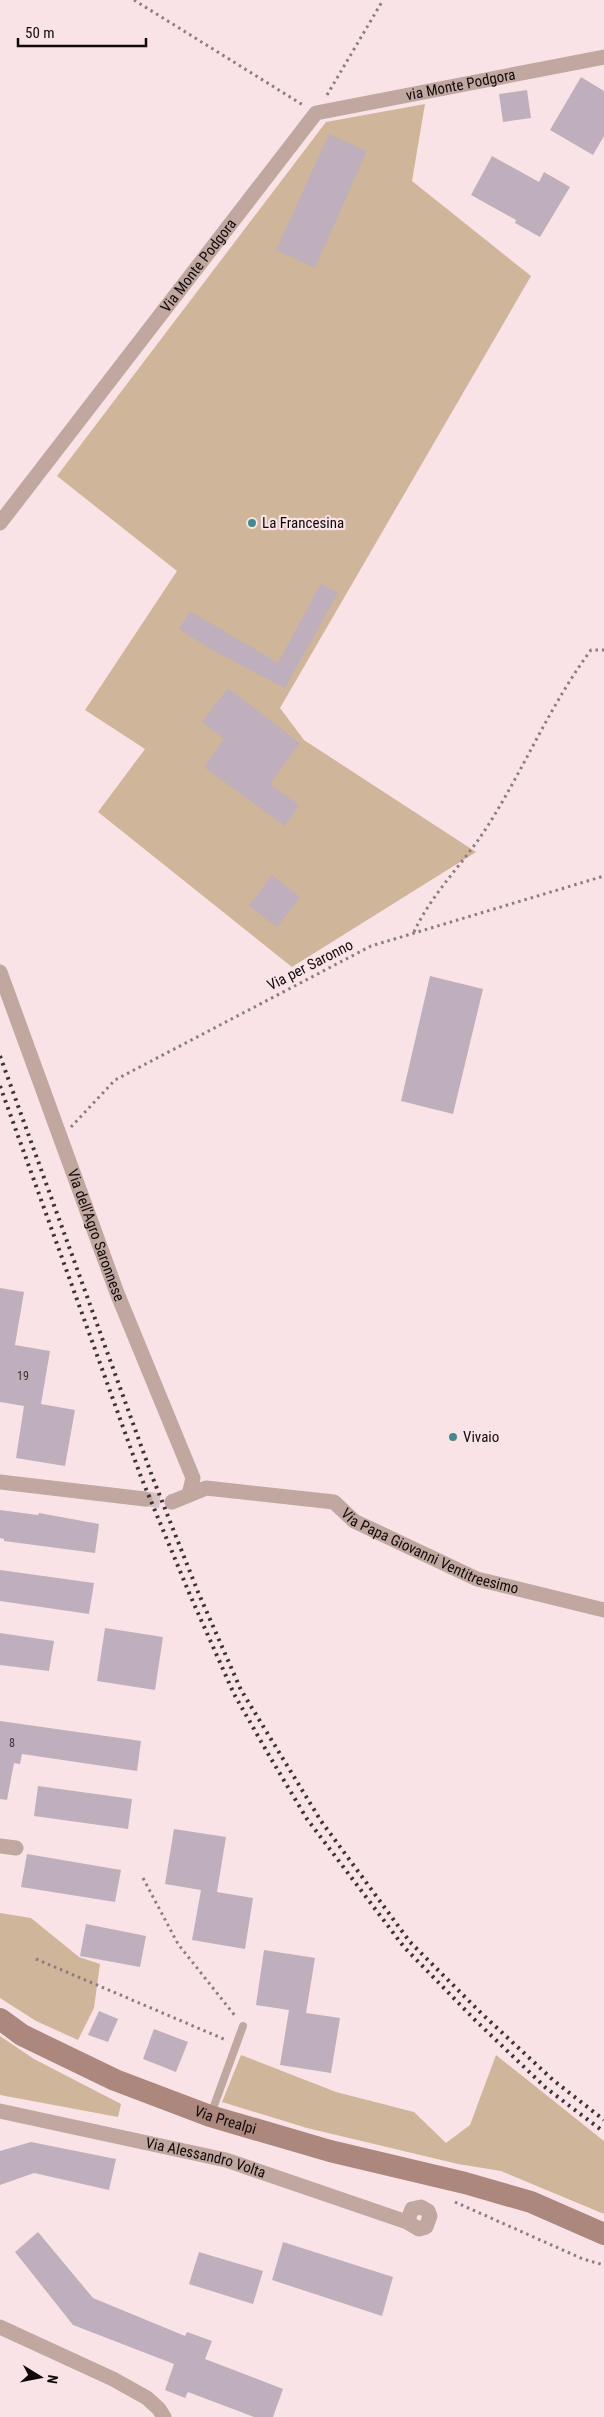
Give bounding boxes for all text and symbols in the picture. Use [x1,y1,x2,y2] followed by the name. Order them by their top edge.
[18,15,145,47] scale bar
[25,24,55,42] text: 50 m
[404,65,517,104] street label: via Monte Podgora
[157,215,240,316] street label: Via Monte Podgora
[262,514,344,532] place label: La Francesina
[246,517,258,529] marker: La Francesina
[264,936,356,994] street label: Via per Saronno
[64,1166,128,1304] street label: Via dell'Agro Saronnese
[17,1369,29,1383] house number: 19
[463,1428,499,1446] place label: Vivaio
[447,1431,459,1443] marker: Vivaio
[337,1504,520,1598] street label: Via Papa Giovanni Ventitreesimo
[9,1736,15,1750] house number: 8
[192,2102,258,2138] street label: Via Prealpi
[144,2134,268,2182] street label: Via Alessandro Volta
[15,2352,65,2402] north arrow
[44,2374,61,2385] text: N

